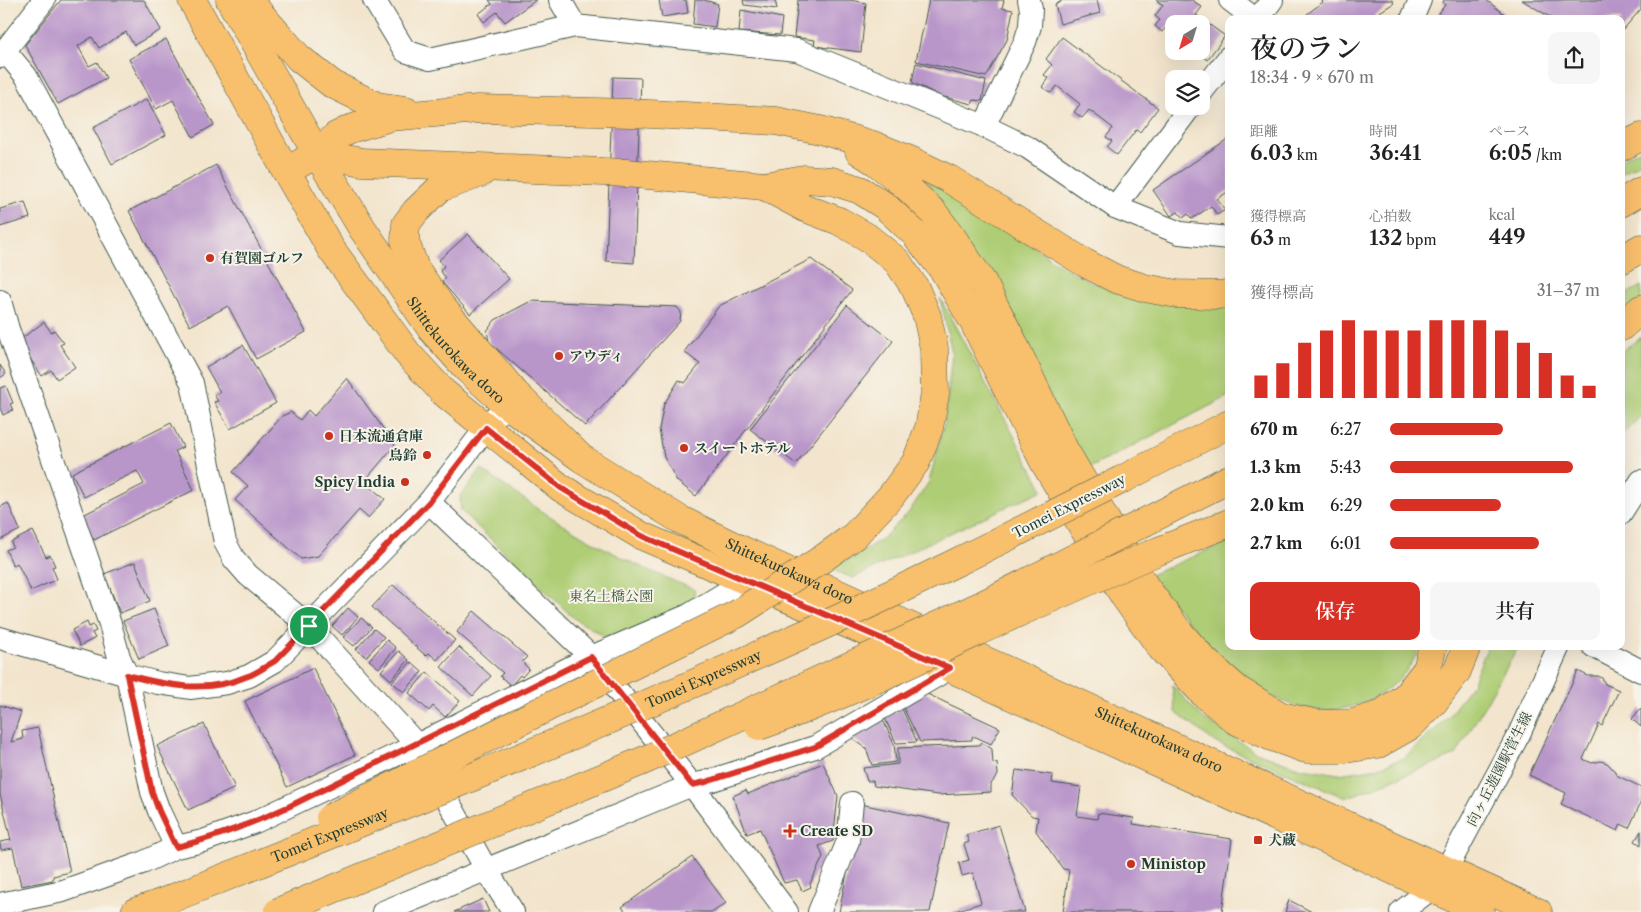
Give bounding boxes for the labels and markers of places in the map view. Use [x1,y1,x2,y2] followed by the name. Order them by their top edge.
[220,249,304,267] place label: 有賀園ゴルフ
[204,252,216,264] marker: 有賀園ゴルフ
[569,347,624,365] place label: アウディ
[553,350,565,362] marker: アウディ
[339,427,423,445] place label: 日本流通倉庫
[323,430,335,442] marker: 日本流通倉庫
[694,439,791,457] place label: スイートホテル
[678,442,690,454] marker: スイートホテル
[389,446,417,464] place label: 鳥鈴
[421,449,433,461] marker: 鳥鈴
[314,473,396,491] place label: Spicy India
[399,476,411,488] marker: Spicy India
[288,605,330,647] pin
[800,822,873,840] place label: Create SD
[784,825,796,837] marker: Create SD
[1268,831,1296,849] place label: 犬蔵
[1252,834,1264,846] marker: 犬蔵
[1141,855,1206,873] place label: Ministop
[1125,858,1137,870] marker: Ministop

